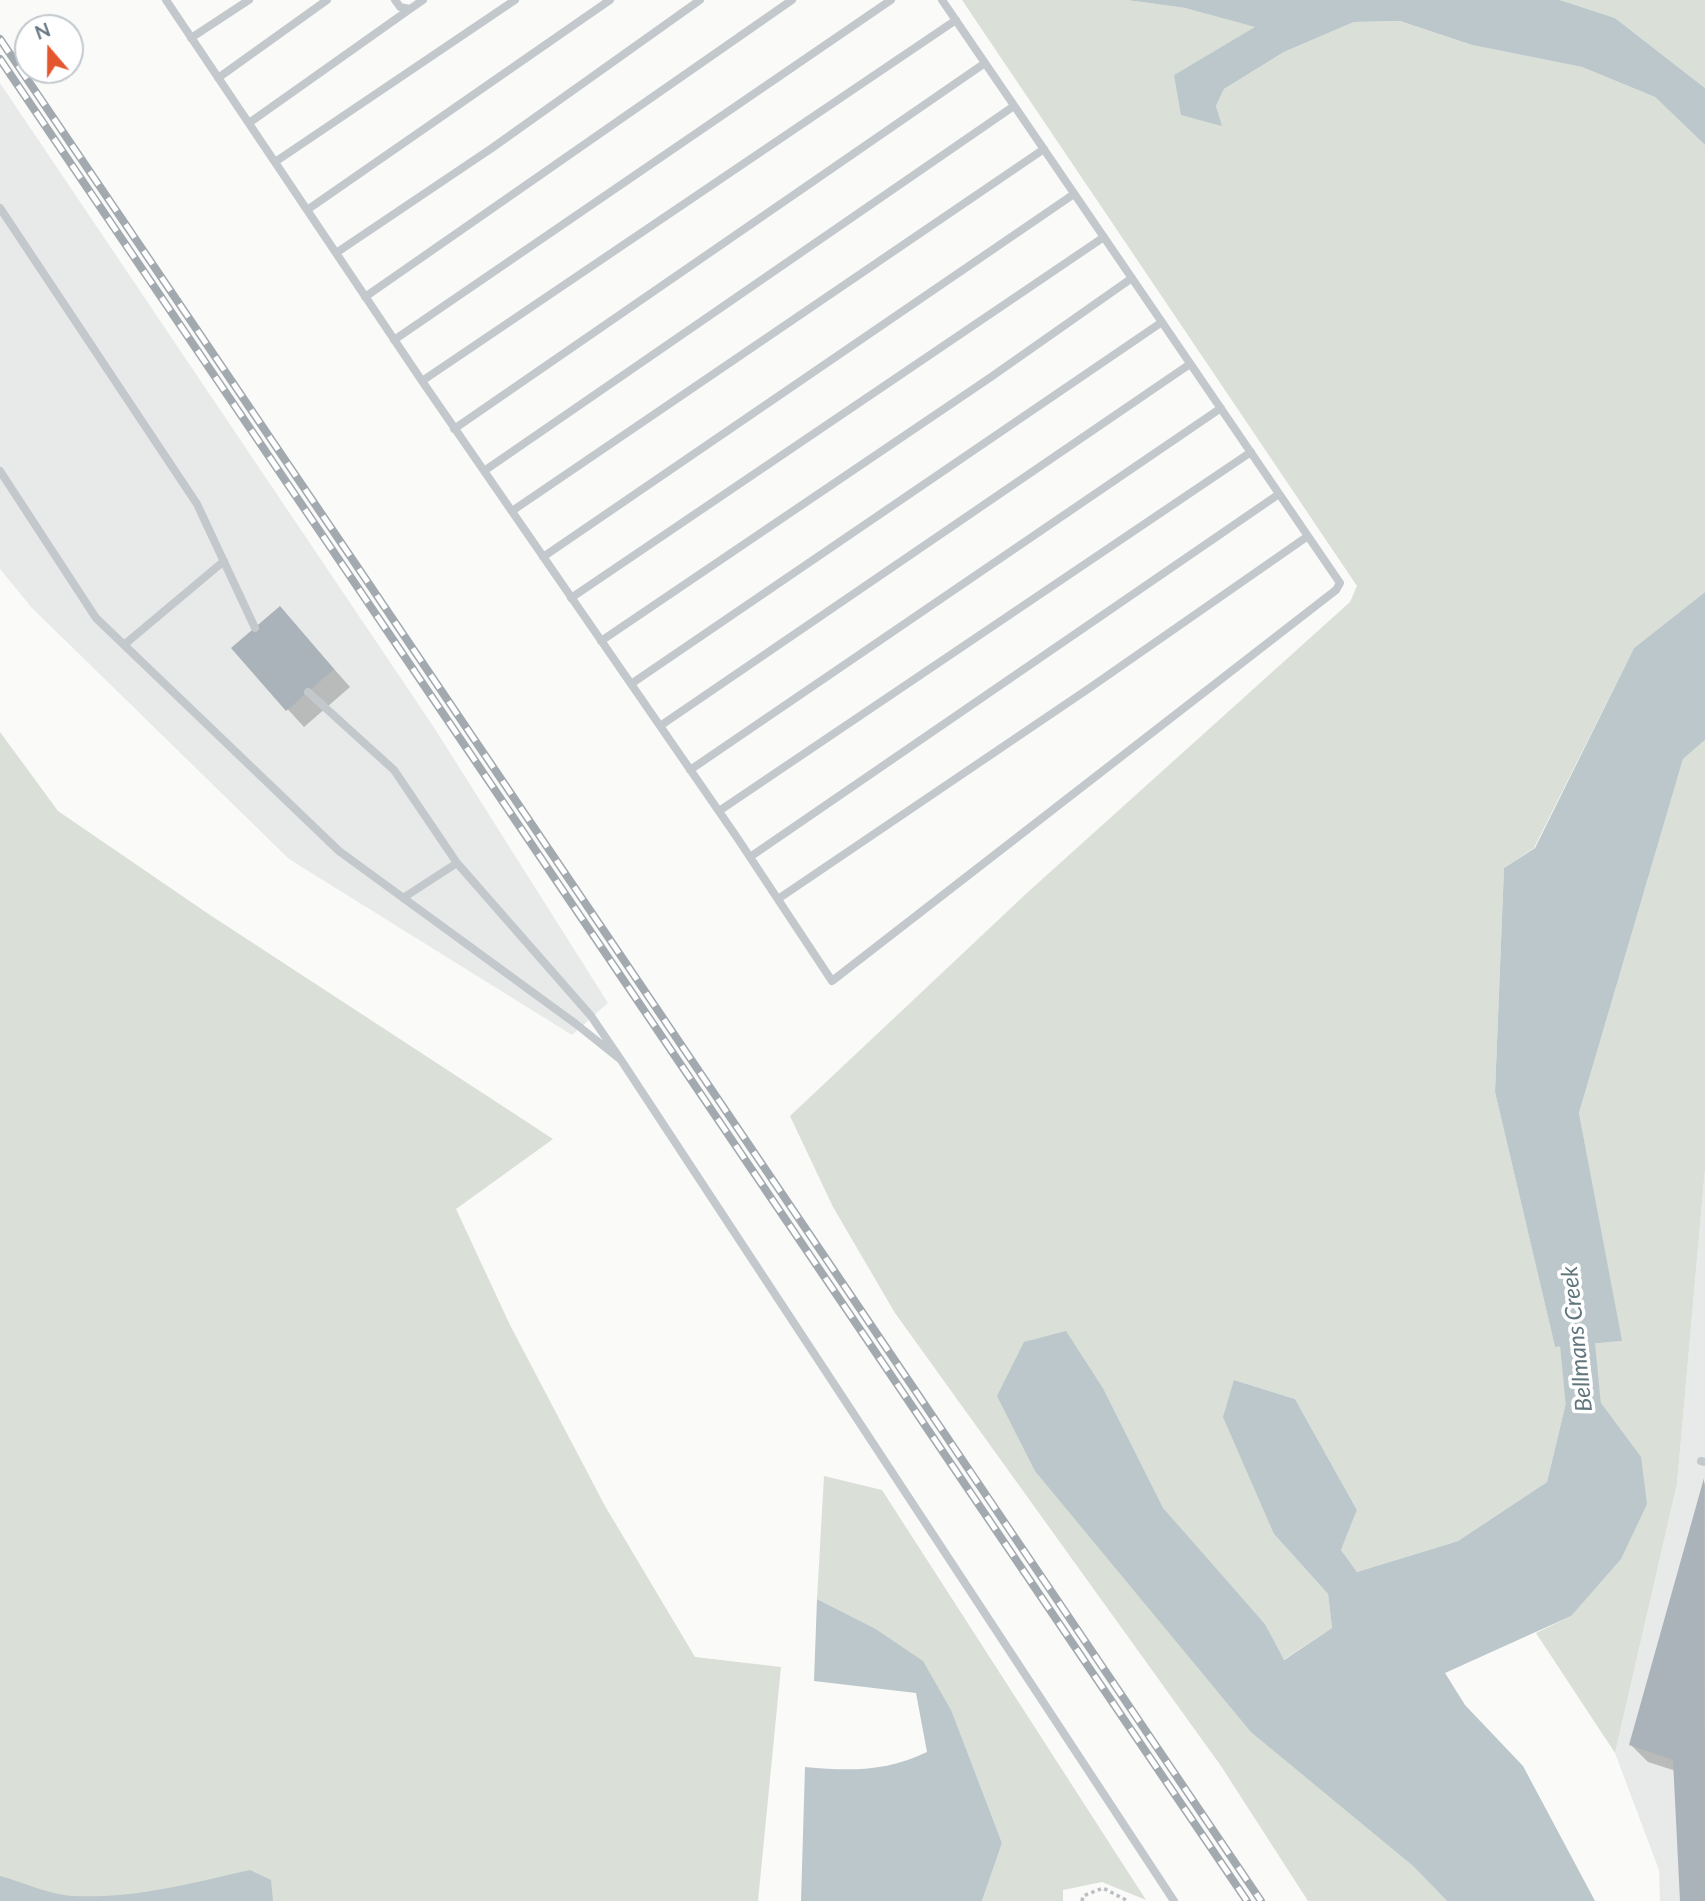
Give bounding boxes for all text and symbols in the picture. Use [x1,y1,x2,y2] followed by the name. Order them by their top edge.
[14,14,84,84] north arrow
[32,17,53,44] text: N
[1556,1265,1598,1413] water label: Bellmans Creek

